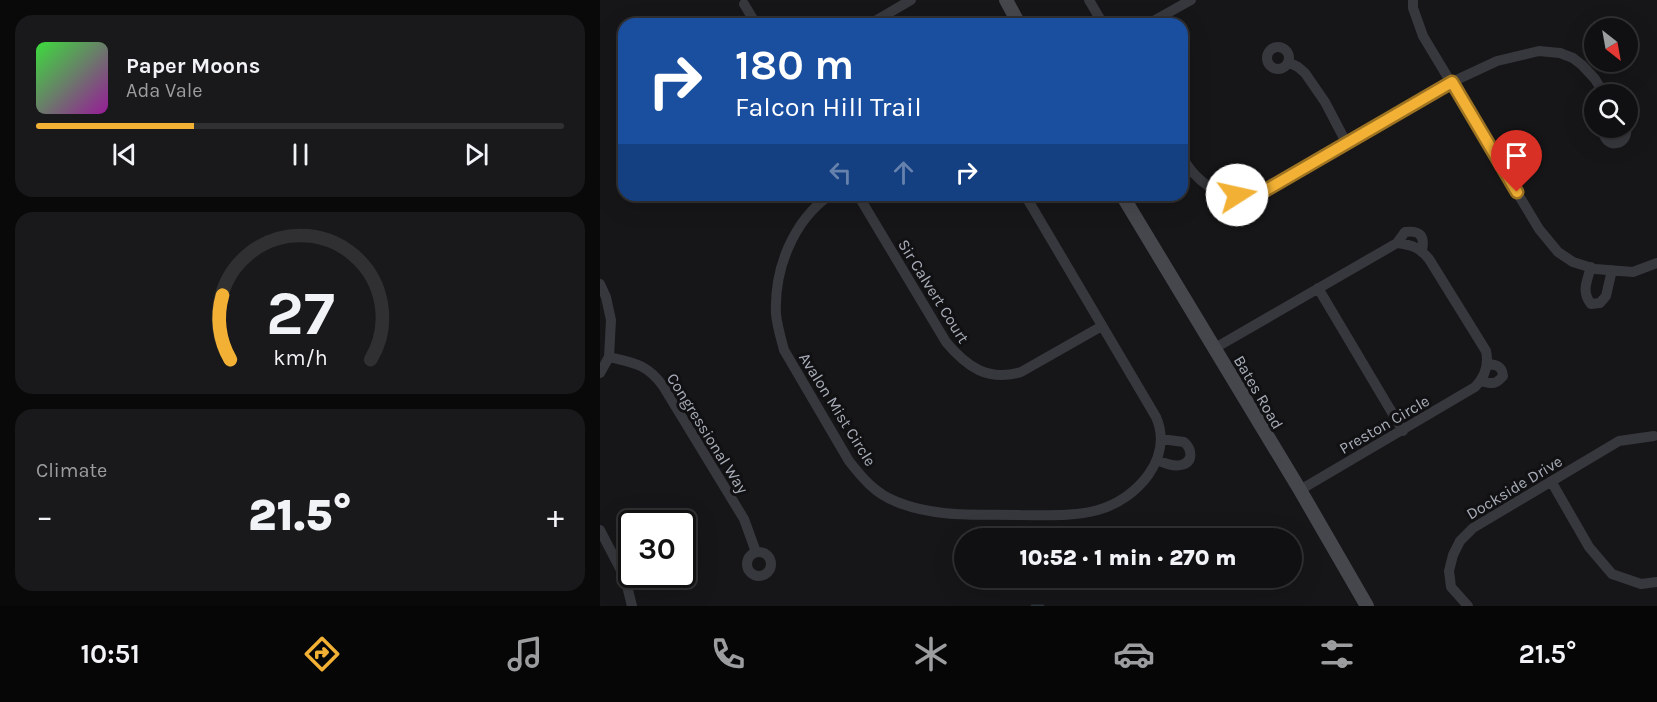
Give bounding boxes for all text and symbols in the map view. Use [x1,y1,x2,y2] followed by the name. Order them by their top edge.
[1584,18,1638,72] north arrow
[1584,18,1638,138] map controls
[735,40,854,90] text: 180 m
[636,42,714,120] icon: right
[126,53,260,79] text: Paper Moons
[126,79,203,102] text: Ada Vale
[1584,84,1638,138] button: search
[735,91,922,123] text: Falcon Hill Trail
[1491,130,1542,192] pin
[108,138,141,171] icon: previous
[284,138,317,171] icon: pause
[460,138,493,171] icon: next
[1500,139,1533,172] icon: arrive
[824,156,857,189] icon: left
[887,156,920,189] icon: ahead
[950,156,983,189] icon: right
[1205,163,1269,227] position arrow
[894,236,973,347] street label: Sir Calvert Court
[266,277,334,350] text: 27
[273,345,327,370] text: km/h
[795,349,880,470] street label: Avalon Mist Circle
[1230,352,1287,433] street label: Bates Road
[663,370,753,497] street label: Congressional Way
[1336,391,1433,458] street label: Preston Circle
[1463,451,1566,524] street label: Dockside Drive
[36,459,107,482] text: Climate
[248,489,352,541] text: 21.5°
[36,497,53,535] text: −
[547,497,564,535] text: +
[618,510,696,588] speed limit sign: 30
[1019,545,1237,571] text: 10:52 · 1 min · 270 m
[301,633,343,675] icon: directions
[504,633,546,675] icon: music
[707,633,749,675] icon: phone
[910,633,952,675] icon: climate
[1113,633,1155,675] icon: car
[1316,633,1358,675] icon: filters
[80,638,140,670] text: 10:51
[1518,638,1576,670] text: 21.5°

